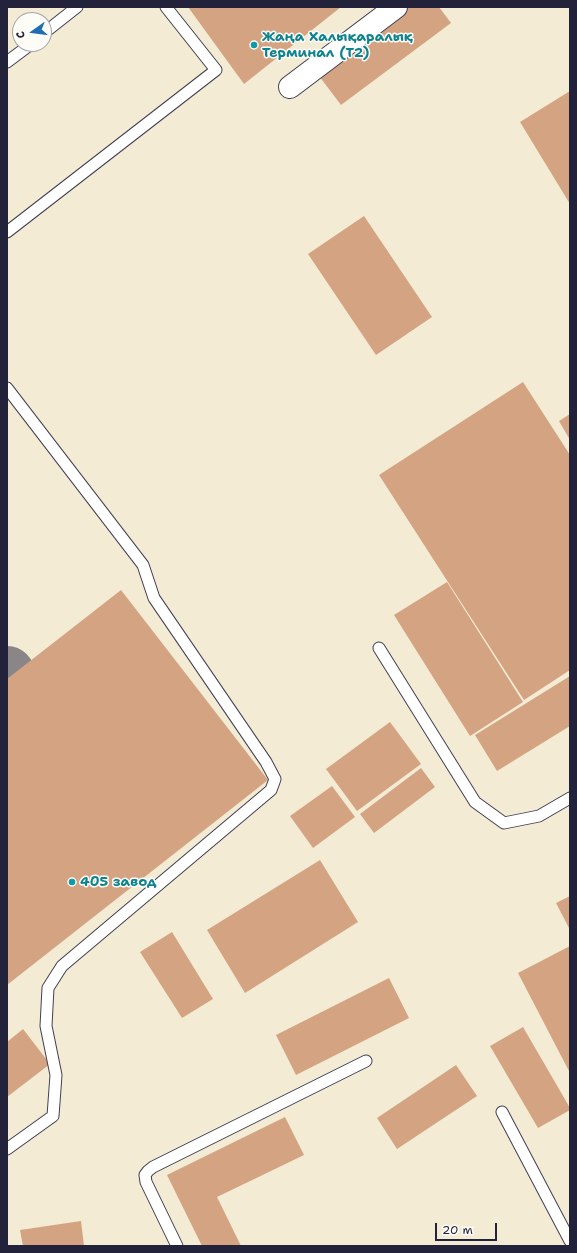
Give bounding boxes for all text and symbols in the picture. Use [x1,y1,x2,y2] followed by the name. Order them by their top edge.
[12,12,52,52] north arrow
[262,29,413,62] place label: Жаңа Халықаралық Терминал (Т2)
[13,30,29,40] text: С
[249,40,259,50] marker: Жаңа Халықаралық Терминал (Т2)
[80,874,157,890] place label: 405 завод
[67,877,77,887] marker: 405 завод
[437,1215,499,1241] scale bar
[442,1222,473,1238] text: 20 m

